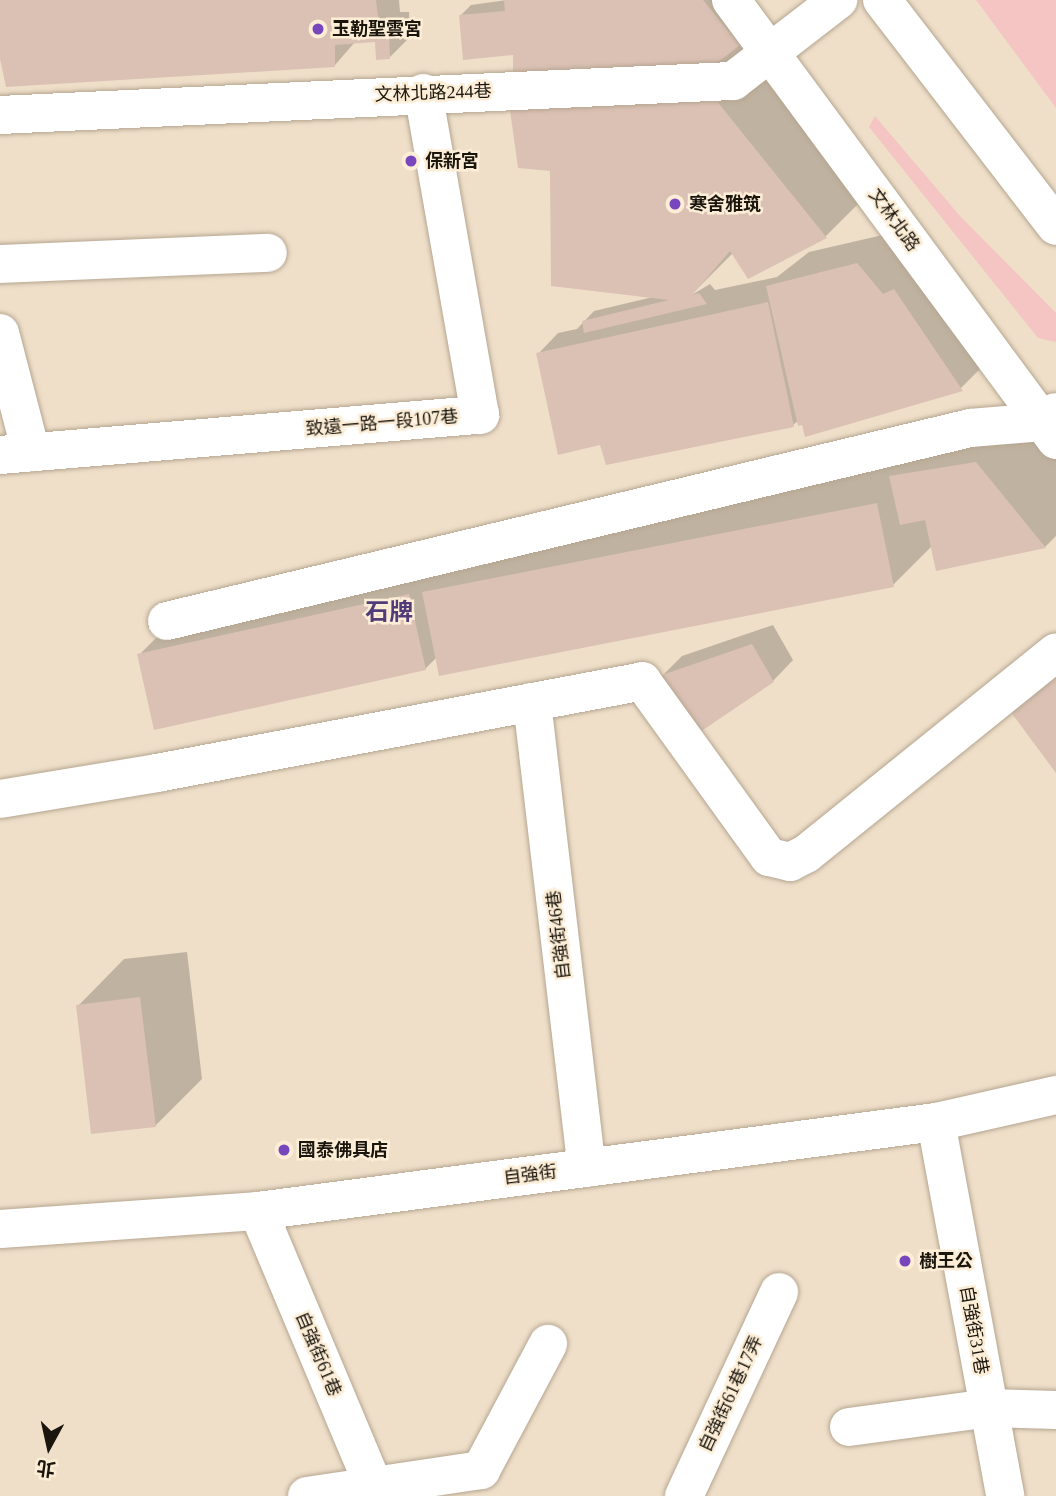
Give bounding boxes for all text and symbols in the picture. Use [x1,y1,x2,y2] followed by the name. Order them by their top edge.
[332,18,422,40] place label: 玉勒聖雲宮
[310,21,326,37] marker: 玉勒聖雲宮
[374,80,492,106] street label: 文林北路244巷
[425,150,479,172] place label: 保新宮
[403,153,419,169] marker: 保新宮
[864,185,924,255] street label: 文林北路
[689,193,761,215] place label: 寒舍雅筑
[667,196,683,212] marker: 寒舍雅筑
[305,406,459,440] street label: 致遠一路一段107巷
[365,599,413,627] district label: 石牌
[543,889,575,981] street label: 自強街46巷
[298,1139,388,1161] place label: 國泰佛具店
[276,1142,292,1158] marker: 國泰佛具店
[502,1161,558,1189] street label: 自強街
[919,1250,973,1272] place label: 樹王公
[897,1253,913,1269] marker: 樹王公
[956,1284,992,1376] street label: 自強街31巷
[290,1308,346,1400] street label: 自強街61巷
[695,1332,767,1456] street label: 自強街61巷17弄
[14,1412,84,1482] north arrow
[35,1457,57,1480] text: 北

